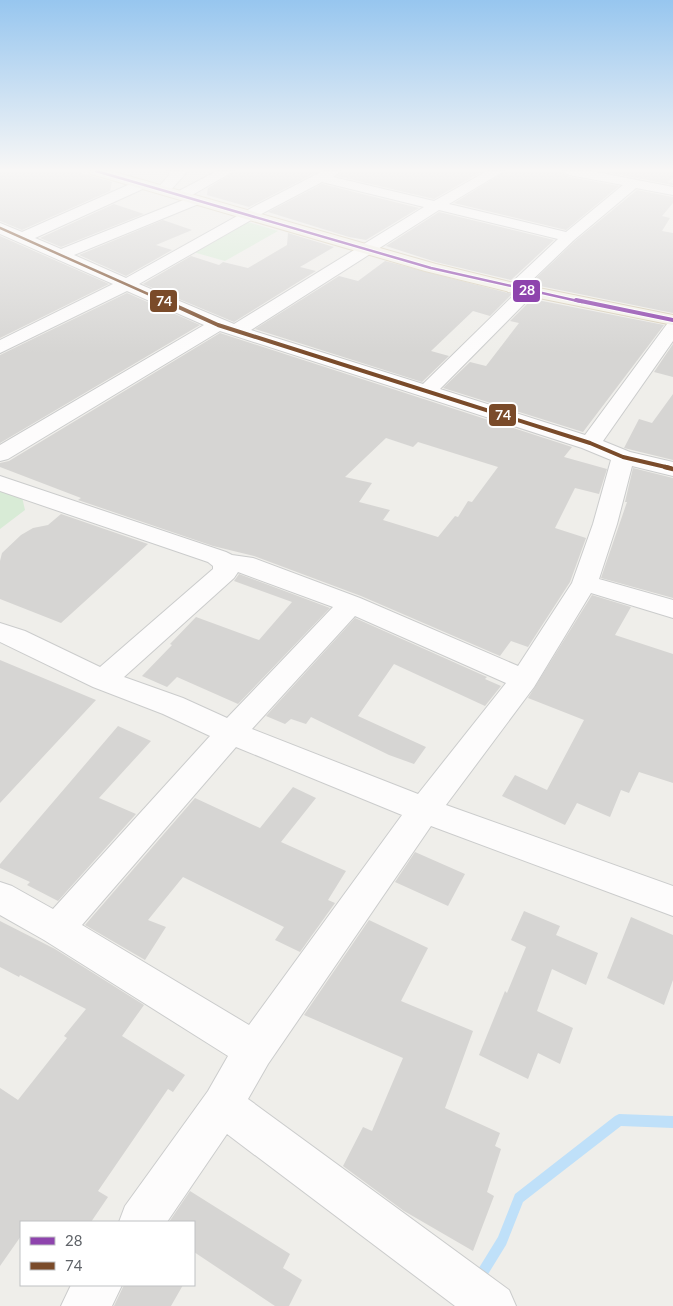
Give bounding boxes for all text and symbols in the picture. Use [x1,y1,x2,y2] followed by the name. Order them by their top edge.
[512,279,541,303] line badge: 28
[519,281,535,298] text: 28
[149,289,178,313] line badge: 74
[156,292,172,309] text: 74
[488,403,517,427] line badge: 74
[495,406,511,423] text: 74
[20,1221,195,1286] legend
[65,1231,82,1249] text: 28
[65,1256,83,1274] text: 74

